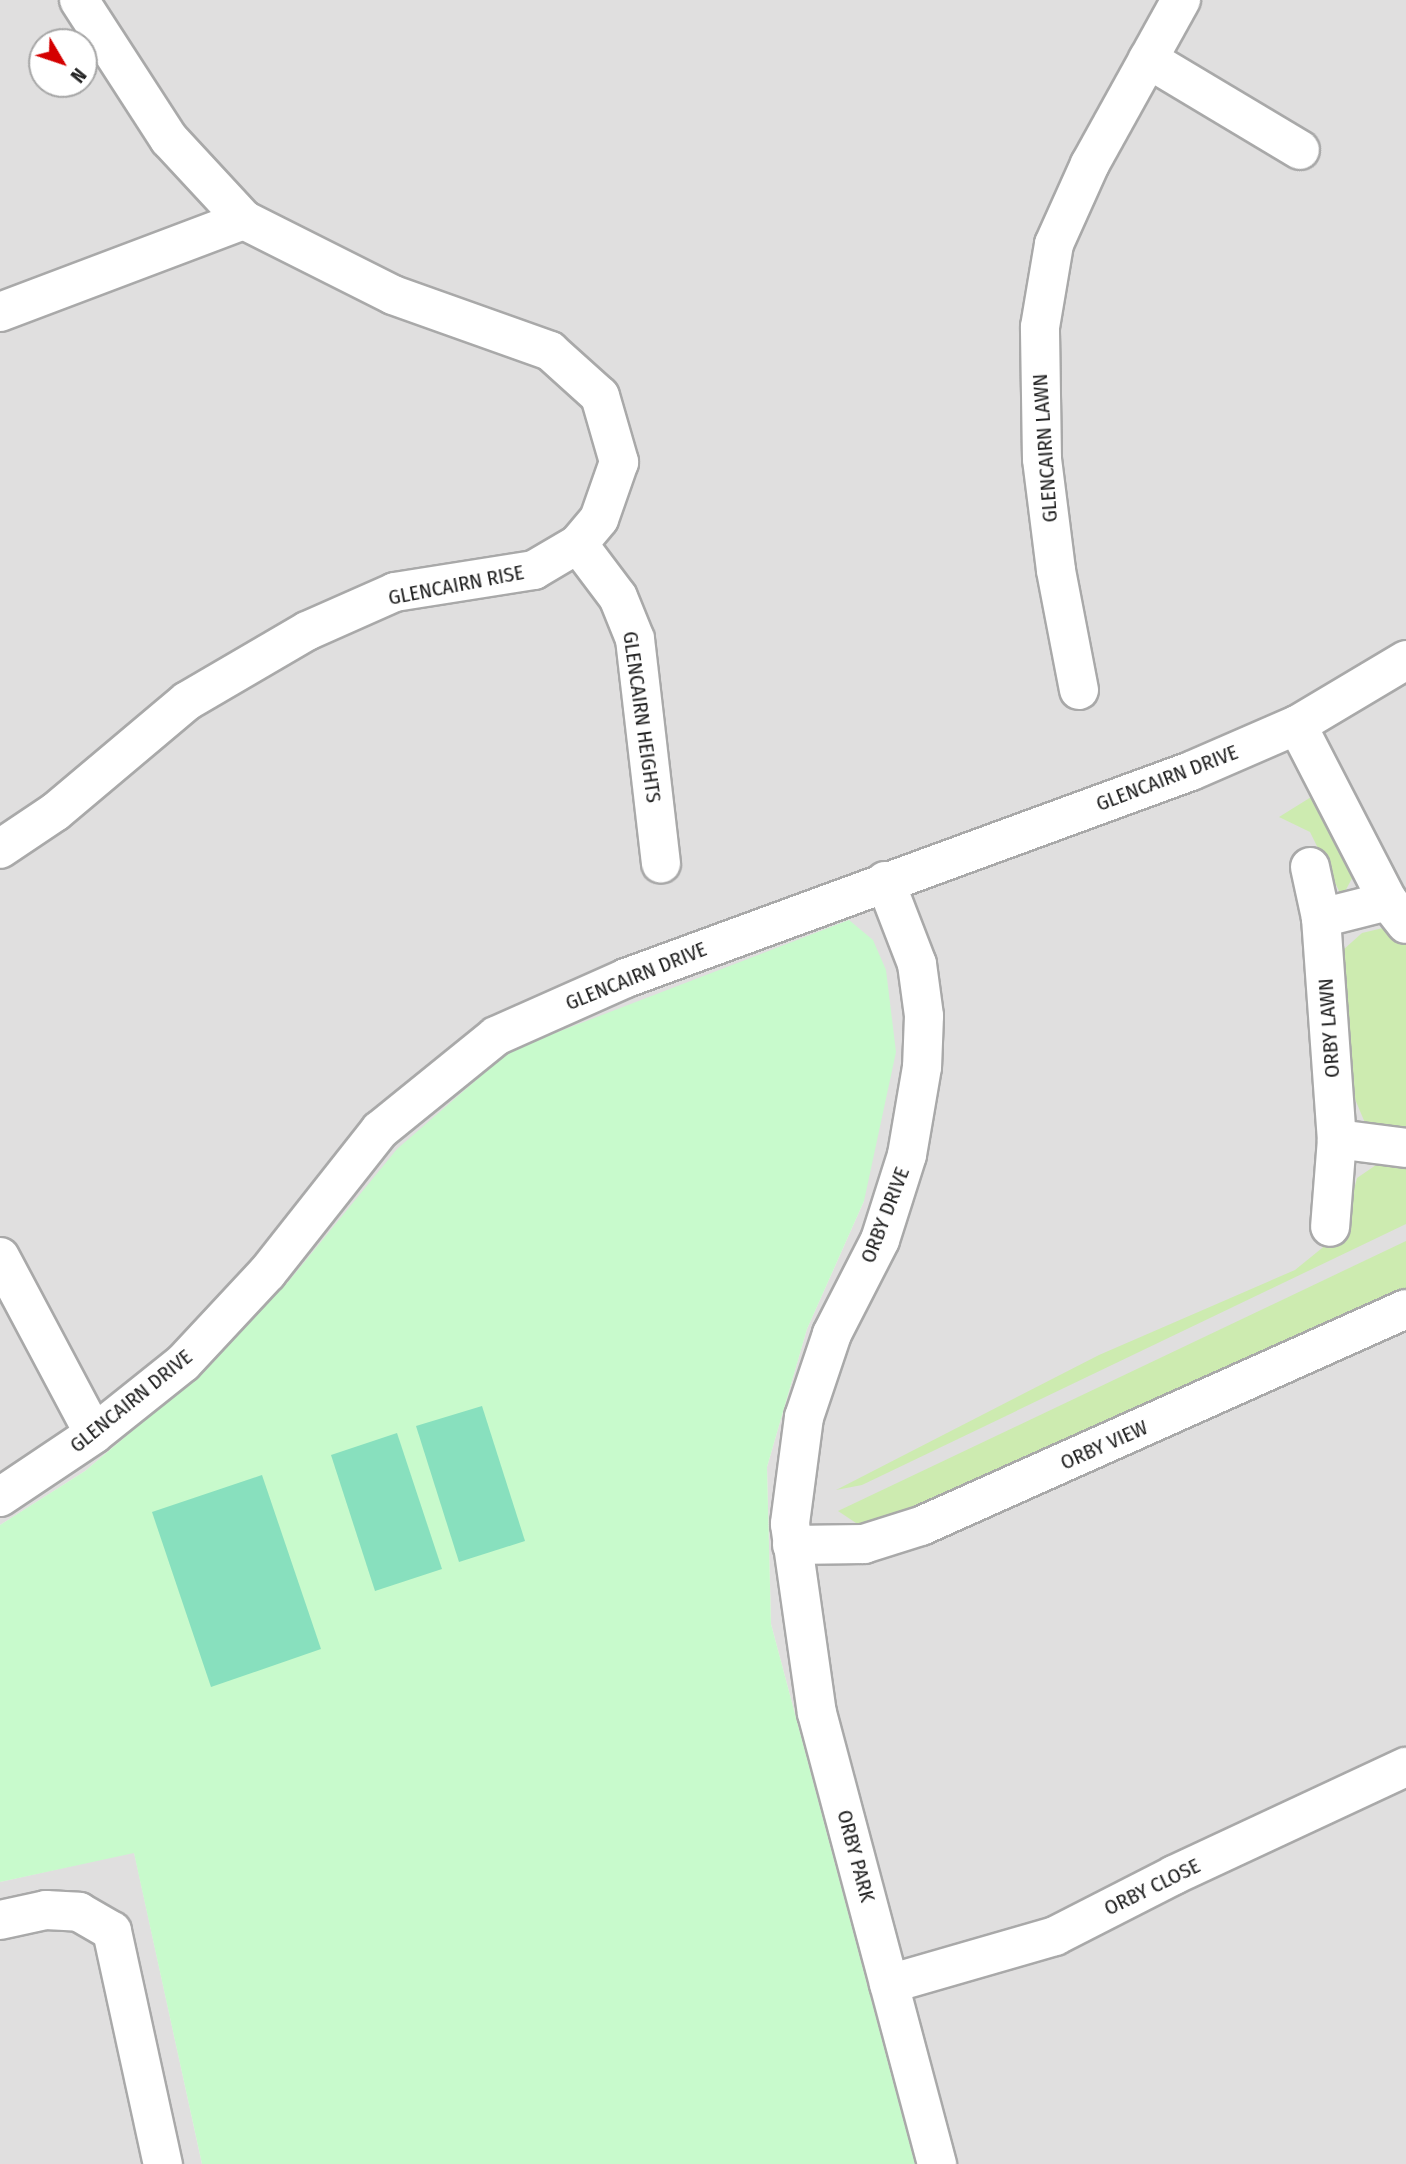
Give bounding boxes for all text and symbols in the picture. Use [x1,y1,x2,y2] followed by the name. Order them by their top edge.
[28,28,98,98] north arrow
[66,64,91,87] text: N
[1027,373,1063,523] street label: GLENCAIRN LAWN
[386,560,526,610] street label: GLENCAIRN RISE
[617,630,667,804] street label: GLENCAIRN HEIGHTS
[1092,739,1242,817] street label: GLENCAIRN DRIVE
[562,936,710,1016] street label: GLENCAIRN DRIVE
[1313,977,1345,1079] street label: ORBY LAWN
[855,1163,915,1267] street label: ORBY DRIVE
[65,1344,197,1458] street label: GLENCAIRN DRIVE
[1056,1415,1152,1475] street label: ORBY VIEW
[832,1807,880,1905] street label: ORBY PARK
[1100,1853,1204,1921] street label: ORBY CLOSE

